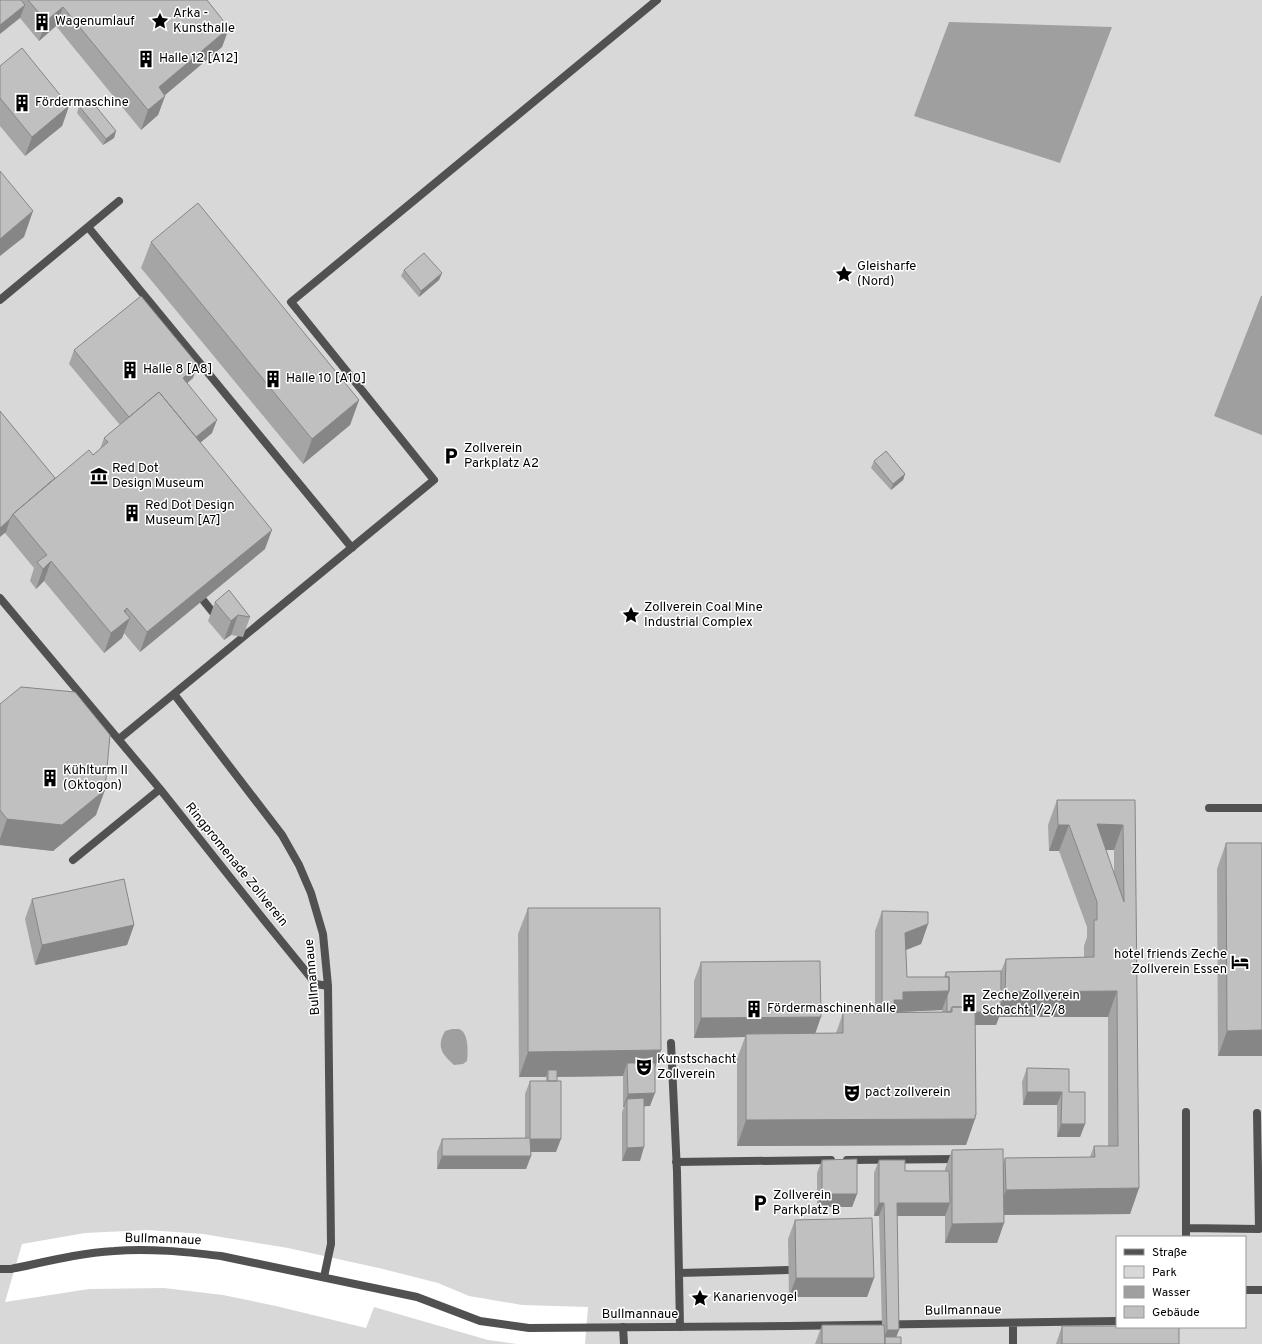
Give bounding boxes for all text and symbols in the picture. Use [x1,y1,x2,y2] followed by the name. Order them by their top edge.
[173,6,235,37] place label: Arka - Kunsthalle
[150,11,170,31] place icon: Arka - Kunsthalle
[32,12,52,32] building icon: Wagenumlauf
[55,14,135,30] place label: Wagenumlauf
[136,49,156,69] building icon: Halle 12 [A12]
[159,51,238,67] place label: Halle 12 [A12]
[12,93,32,113] building icon: Fördermaschine
[35,95,129,111] place label: Fördermaschine
[857,259,916,290] place label: Gleisharfe (Nord)
[834,264,854,284] place icon: Gleisharfe (Nord)
[120,360,140,380] building icon: Halle 8 [A8]
[143,362,212,378] place label: Halle 8 [A8]
[263,369,283,389] building icon: Halle 10 [A10]
[286,371,366,387] place label: Halle 10 [A10]
[464,441,539,472] place label: Zollverein Parkplatz A2
[441,446,461,466] parking icon: Zollverein Parkplatz A2
[112,461,204,492] place label: Red Dot Design Museum
[89,466,109,486] museum icon: Red Dot Design Museum
[145,498,234,529] place label: Red Dot Design Museum [A7]
[122,503,142,523] building icon: Red Dot Design Museum [A7]
[644,600,763,631] place label: Zollverein Coal Mine Industrial Complex
[621,605,641,625] place icon: Zollverein Coal Mine Industrial Complex
[63,763,128,794] place label: Kühlturm II (Oktogon)
[40,768,60,788] building icon: Kühlturm II (Oktogon)
[181,800,291,930] street label: Ringpromenade Zollverein
[302,938,324,1016] street label: Bullmannaue
[1114,947,1227,978] place label: hotel friends Zeche Zollverein Essen
[1230,952,1250,972] hotel icon: hotel friends Zeche Zollverein Essen
[982,988,1080,1019] place label: Zeche Zollverein Schacht 1/2/8
[959,993,979,1013] building icon: Zeche Zollverein Schacht 1/2/8
[744,999,764,1019] building icon: Fördermaschinenhalle
[767,1001,896,1017] place label: Fördermaschinenhalle
[657,1052,737,1083] place label: Kunstschacht Zollverein
[634,1057,654,1077] theatre icon: Kunstschacht Zollverein
[842,1083,862,1103] theatre icon: pact zollverein
[865,1085,950,1101] place label: pact zollverein
[773,1188,840,1219] place label: Zollverein Parkplatz B
[750,1193,770,1213] parking icon: Zollverein Parkplatz B
[124,1231,202,1249] street label: Bullmannaue
[1116,1236,1246,1328] legend
[1152,1245,1187,1261] text: Straße
[1152,1265,1177,1281] text: Park
[1152,1285,1191,1301] text: Wasser
[690,1288,710,1308] place icon: Kanarienvogel
[713,1290,797,1306] place label: Kanarienvogel
[925,1302,1001,1320] street label: Bullmannaue
[1152,1305,1200,1321] text: Gebäude
[602,1307,678,1323] street label: Bullmannaue

